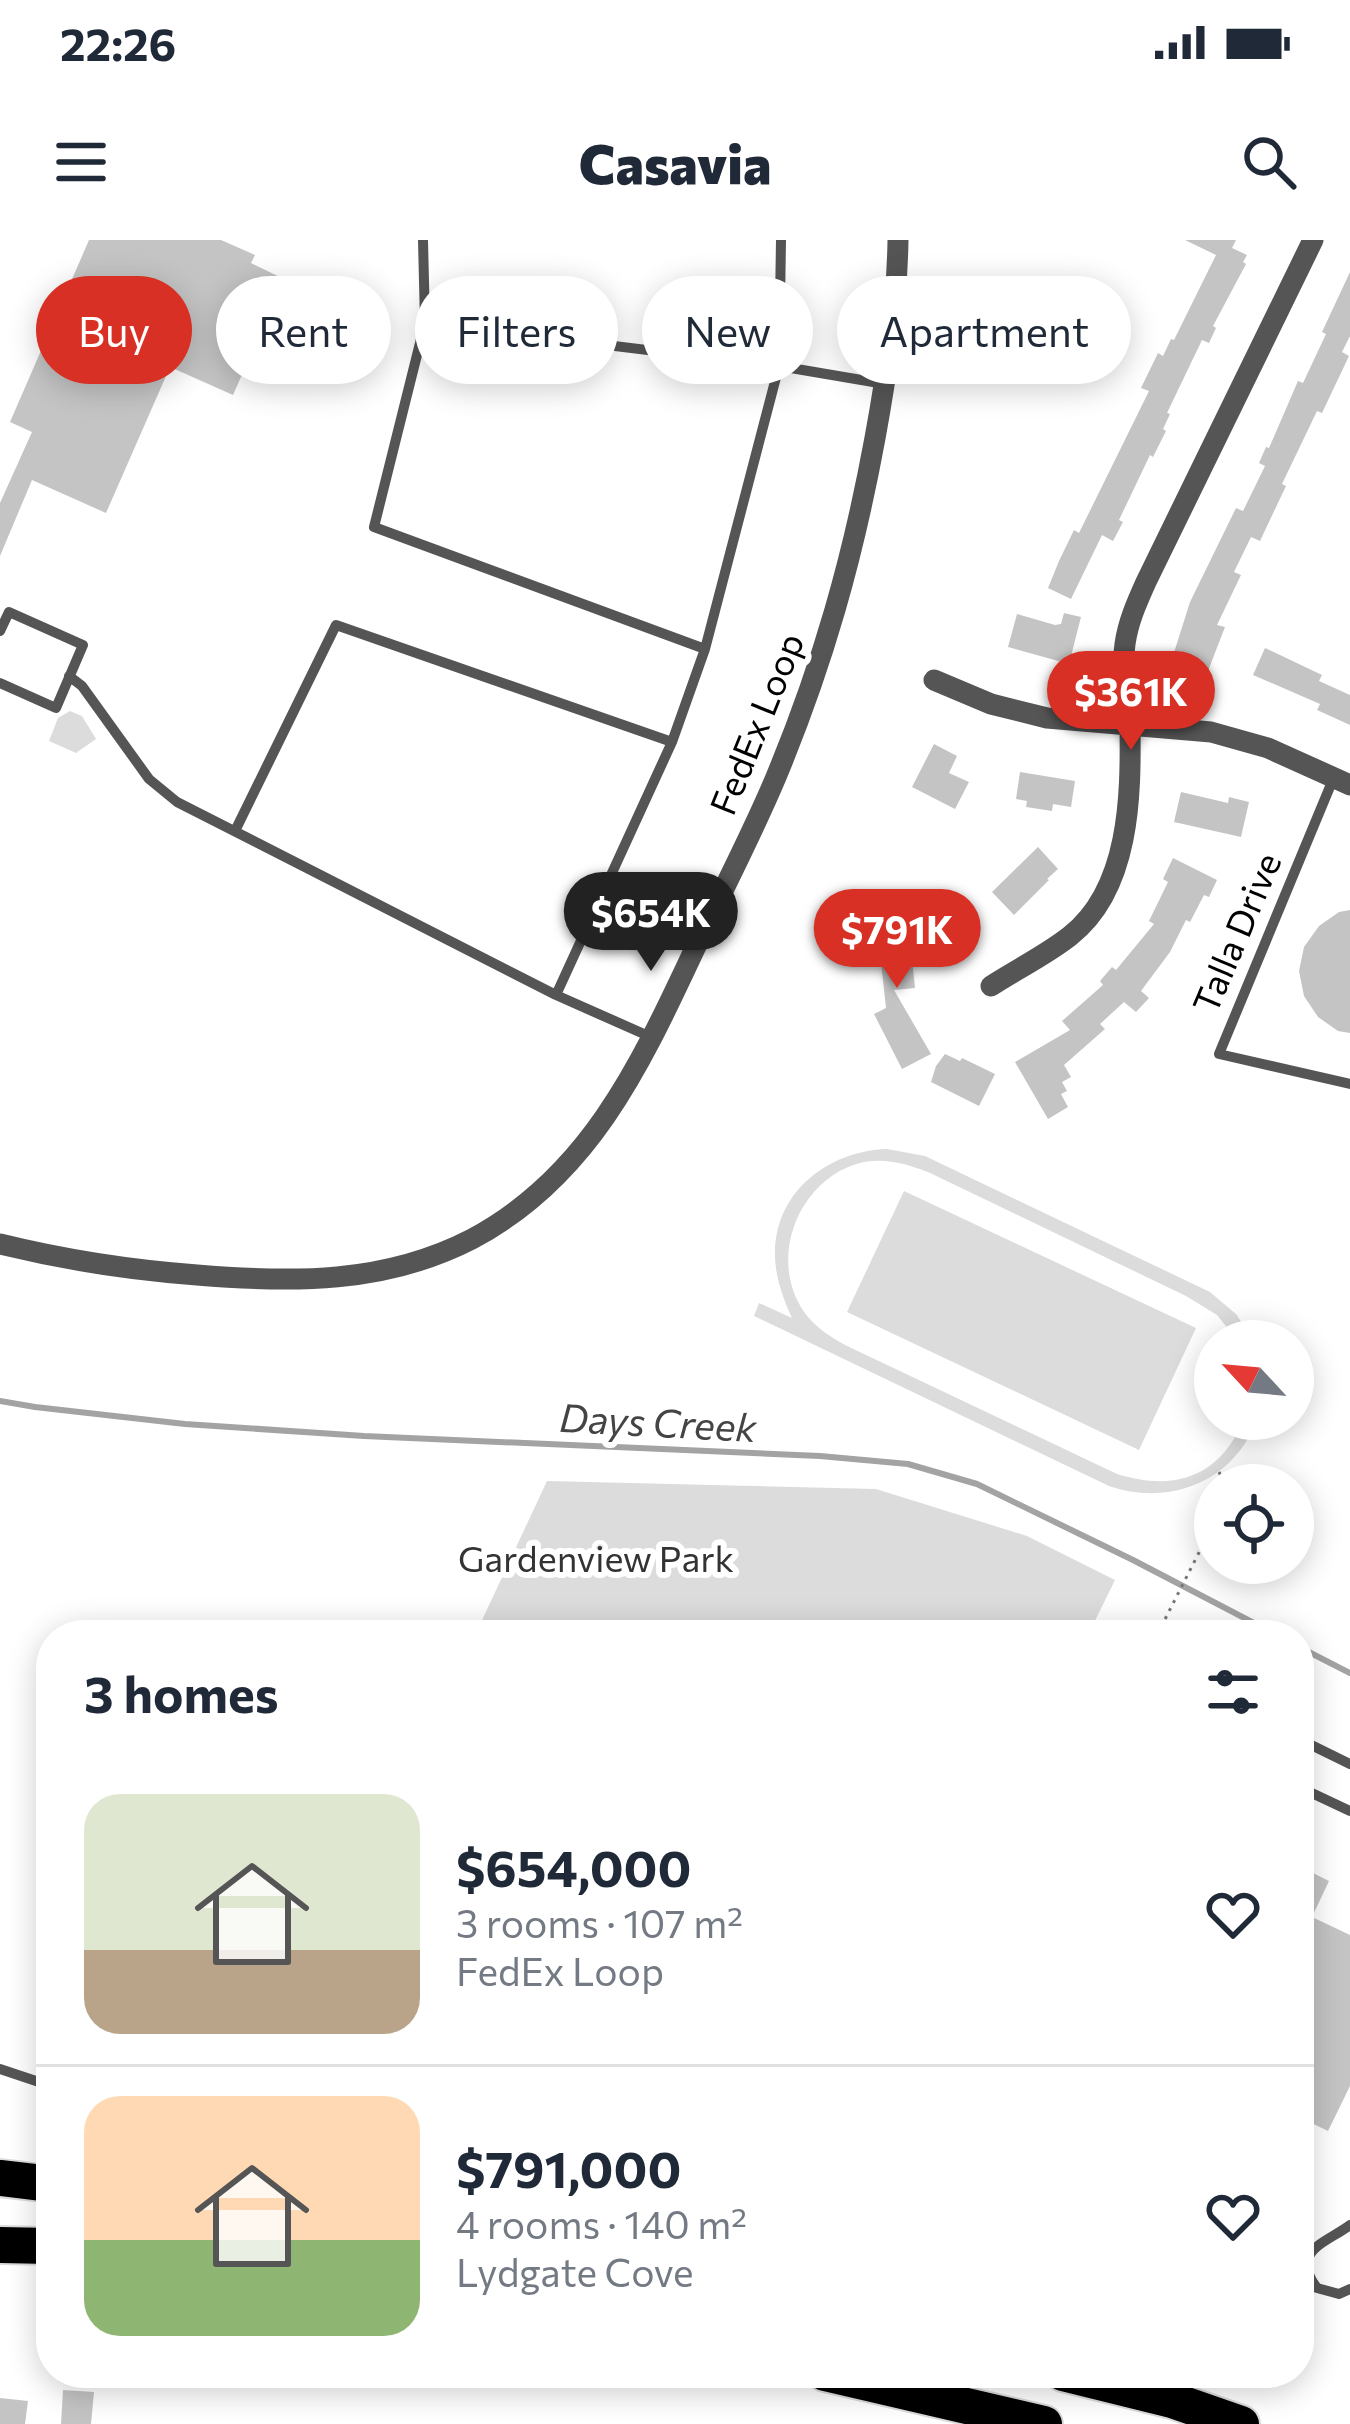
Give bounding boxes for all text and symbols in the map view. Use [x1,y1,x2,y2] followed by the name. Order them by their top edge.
[60,15,176,70] text: 22:26
[48,129,114,195] icon: menu
[579,129,771,195] text: Casavia
[1236,129,1302,195] icon: search
[36,276,192,384] chip: Buy
[216,276,391,384] chip: Rent
[415,276,618,384] chip: Filters
[642,276,813,384] chip: New
[837,276,1131,384] chip: Apartment
[699,626,812,820] street label: FedEx Loop
[1047,651,1215,753] pin: $361K
[1074,666,1188,714] text: $361K
[1182,845,1289,1019] street label: Talla Drive
[567,872,735,974] pin: $654K
[591,887,711,935] text: $654K
[813,889,981,991] pin: $791K
[841,904,953,952] text: $791K
[1194,1320,1314,1440] north arrow
[1194,1320,1314,1584] map controls
[558,1392,759,1450] water label: Days Creek
[1194,1464,1314,1584] button: locate
[458,1535,734,1579] park label: Gardenview Park
[1200,1659,1266,1725] icon: filters
[84,1661,279,1724] text: 3 homes
[456,1835,691,1898] text: $654,000
[180,1842,324,1986] icon: home
[1200,1881,1266,1947] icon: heart
[456,1898,743,1946] text: 3 rooms · 107 m²
[456,1946,664,1994] text: FedEx Loop
[456,2136,681,2199] text: $791,000
[180,2144,324,2288] icon: home
[1200,2183,1266,2249] icon: heart
[456,2199,747,2247] text: 4 rooms · 140 m²
[456,2247,694,2295] text: Lydgate Cove

